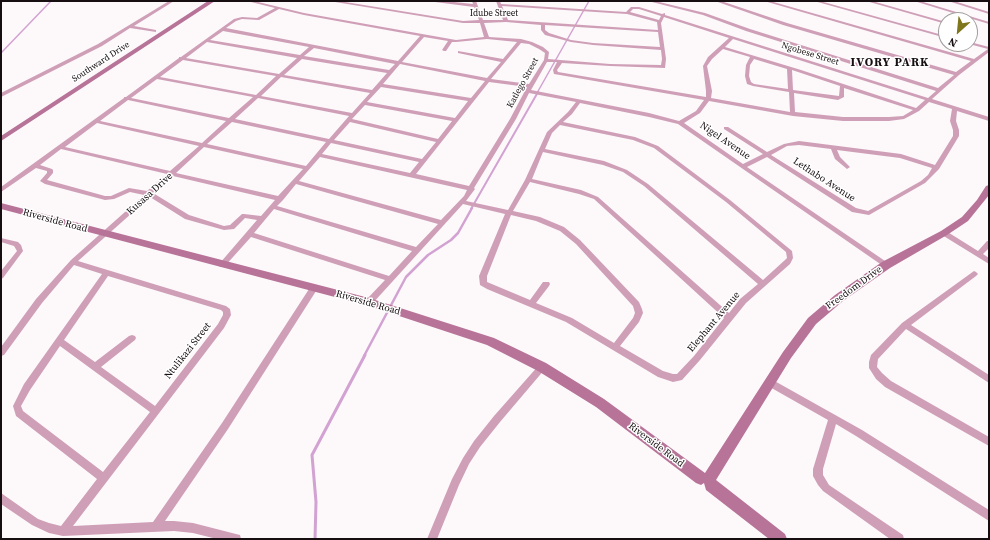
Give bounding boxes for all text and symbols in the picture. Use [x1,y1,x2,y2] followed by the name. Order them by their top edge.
[470,9,518,19] street label: Idube Street
[938,12,978,52] north arrow
[946,34,960,51] text: N
[70,39,132,85] street label: Southward Drive
[780,40,840,68] street label: Ngobese Street
[505,56,541,110] street label: Katlego Street
[851,56,929,70] district label: IVORY PARK
[697,120,753,162] street label: Nigel Avenue
[791,155,857,205] street label: Lethabo Avenue
[125,170,175,218] street label: Kusasa Drive
[21,207,89,235] street label: Riverside Road
[824,264,884,312] street label: Freedom Drive
[334,288,402,318] street label: Riverside Road
[685,289,743,355] street label: Elephant Avenue
[162,320,214,382] street label: Ntulikazi Street
[626,420,686,470] street label: Riverside Road

